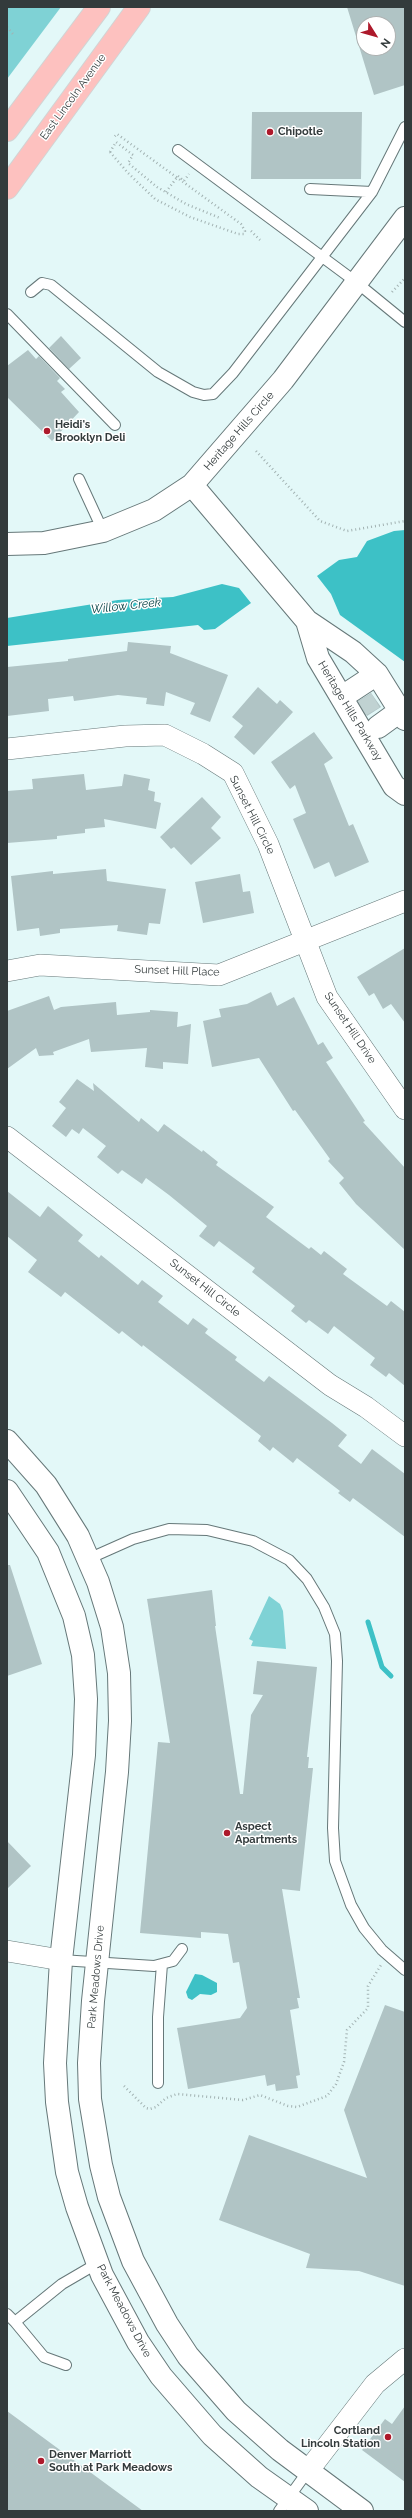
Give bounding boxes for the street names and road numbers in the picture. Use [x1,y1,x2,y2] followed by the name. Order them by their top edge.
[37,51,109,143] street label: East Lincoln Avenue
[201,389,277,473] street label: Heritage Hills Circle
[315,659,385,763] street label: Heritage Hills Parkway
[227,774,277,856] street label: Sunset Hill Circle
[134,963,220,979] street label: Sunset Hill Place
[321,990,379,1066] street label: Sunset Hill Drive
[167,1256,243,1320] street label: Sunset Hill Circle
[85,1925,107,2029] street label: Park Meadows Drive
[94,2262,154,2360] street label: Park Meadows Drive

